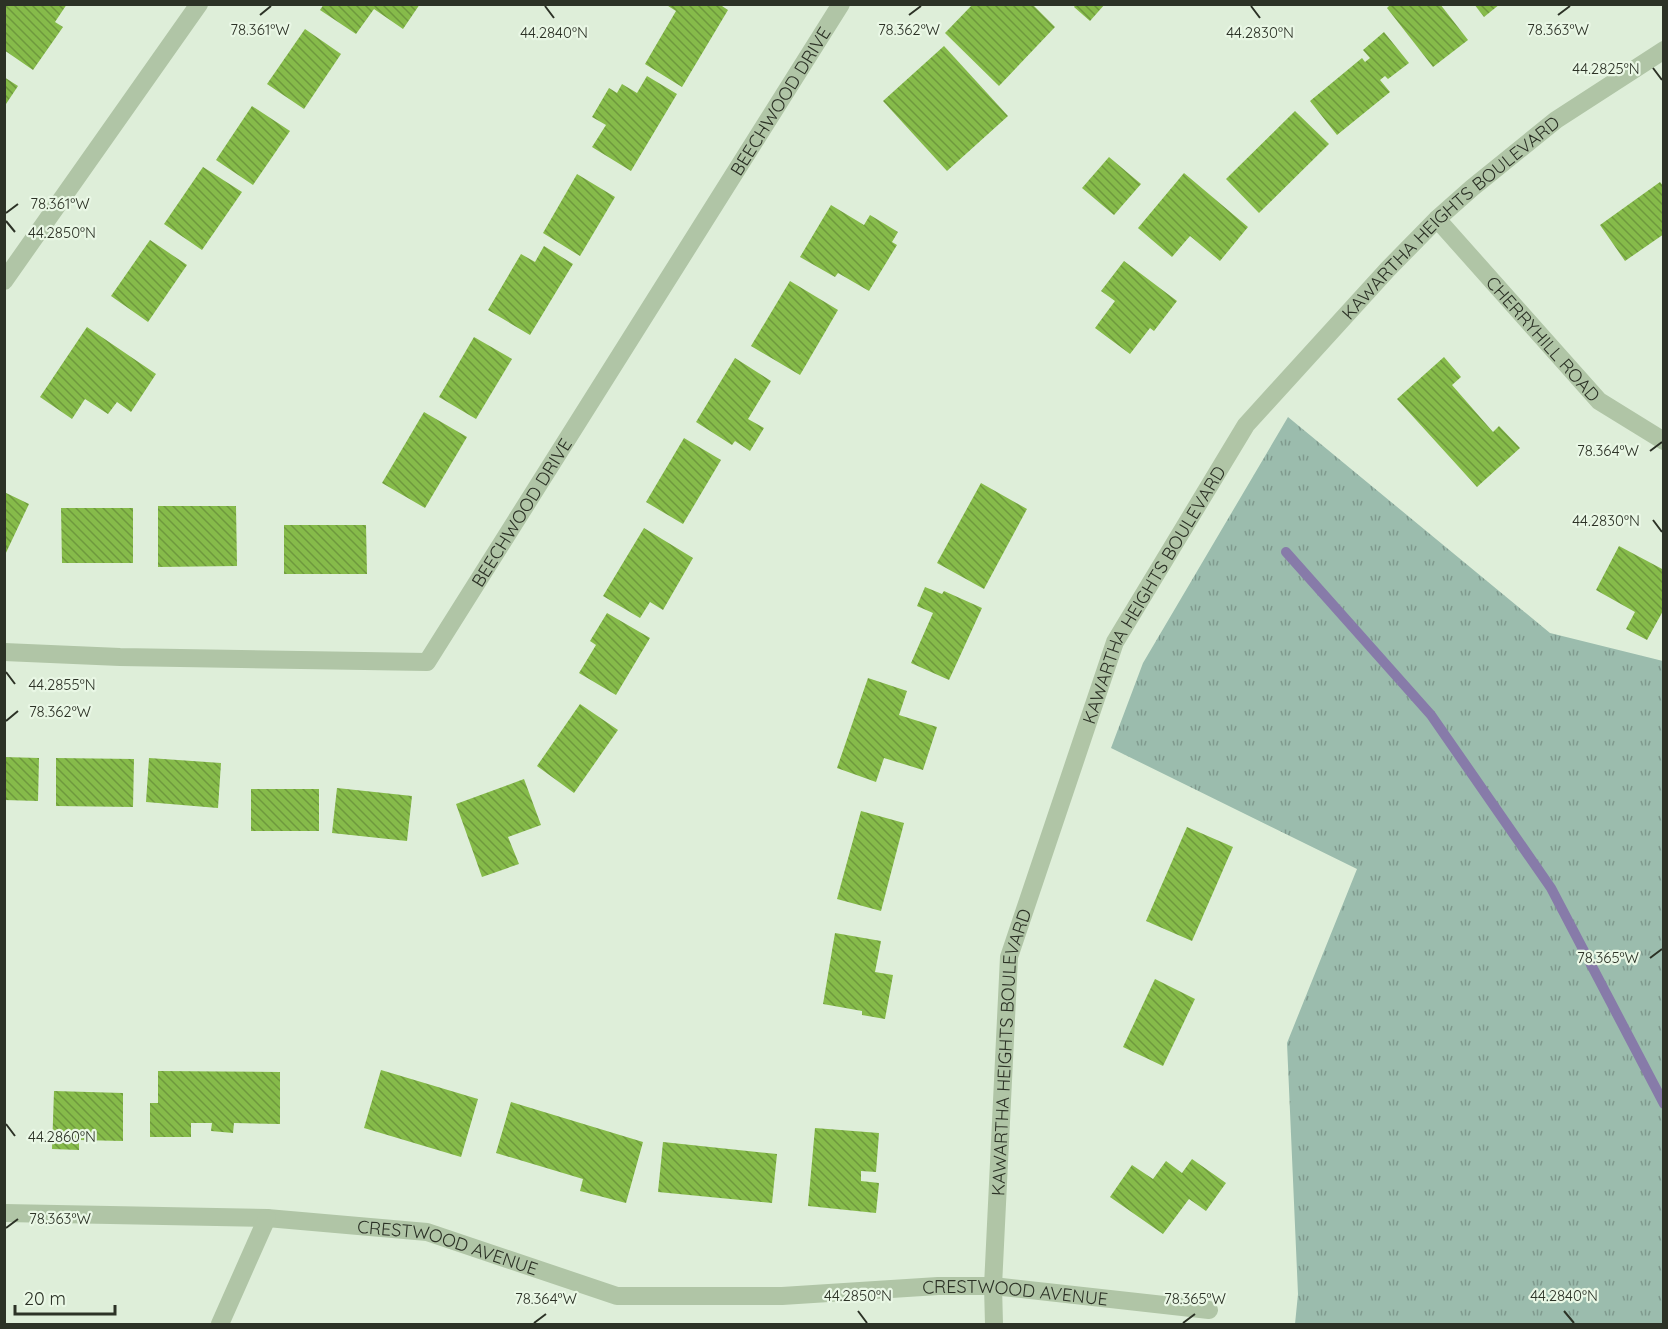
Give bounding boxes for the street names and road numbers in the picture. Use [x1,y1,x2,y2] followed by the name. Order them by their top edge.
[725,22,835,180] street label: BEECHWOOD DRIVE
[1336,111,1564,324] street label: KAWARTHA HEIGHTS BOULEVARD
[1481,271,1605,406] street label: CHERRYHILL ROAD
[466,434,577,591] street label: BEECHWOOD DRIVE
[1077,461,1230,727] street label: KAWARTHA HEIGHTS BOULEVARD
[986,906,1036,1196] street label: KAWARTHA HEIGHTS BOULEVARD
[356,1214,541,1280] street label: CRESTWOOD AVENUE
[922,1275,1109,1310] street label: CRESTWOOD AVENUE

